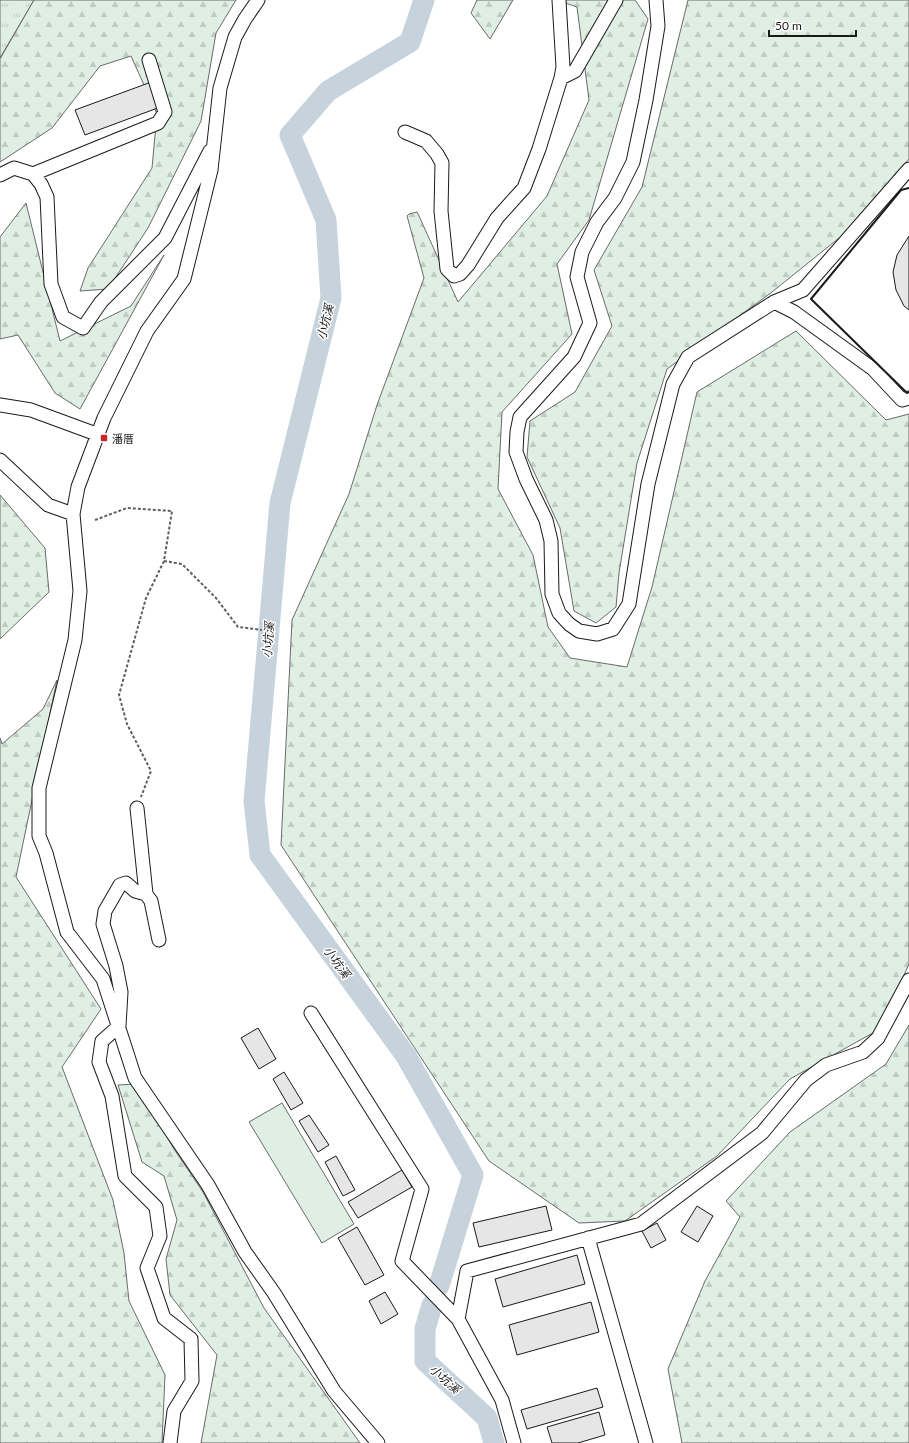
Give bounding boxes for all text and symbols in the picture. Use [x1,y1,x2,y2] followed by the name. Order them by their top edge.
[769,12,856,38] scale bar
[775,18,802,33] text: 50 m
[313,301,337,341] water label: 小坑溪
[112,432,134,445] place label: 潘厝
[99,433,109,443] marker: 潘厝
[259,619,277,659] water label: 小坑溪
[320,943,355,983] water label: 小坑溪
[427,1361,465,1398] water label: 小坑溪

